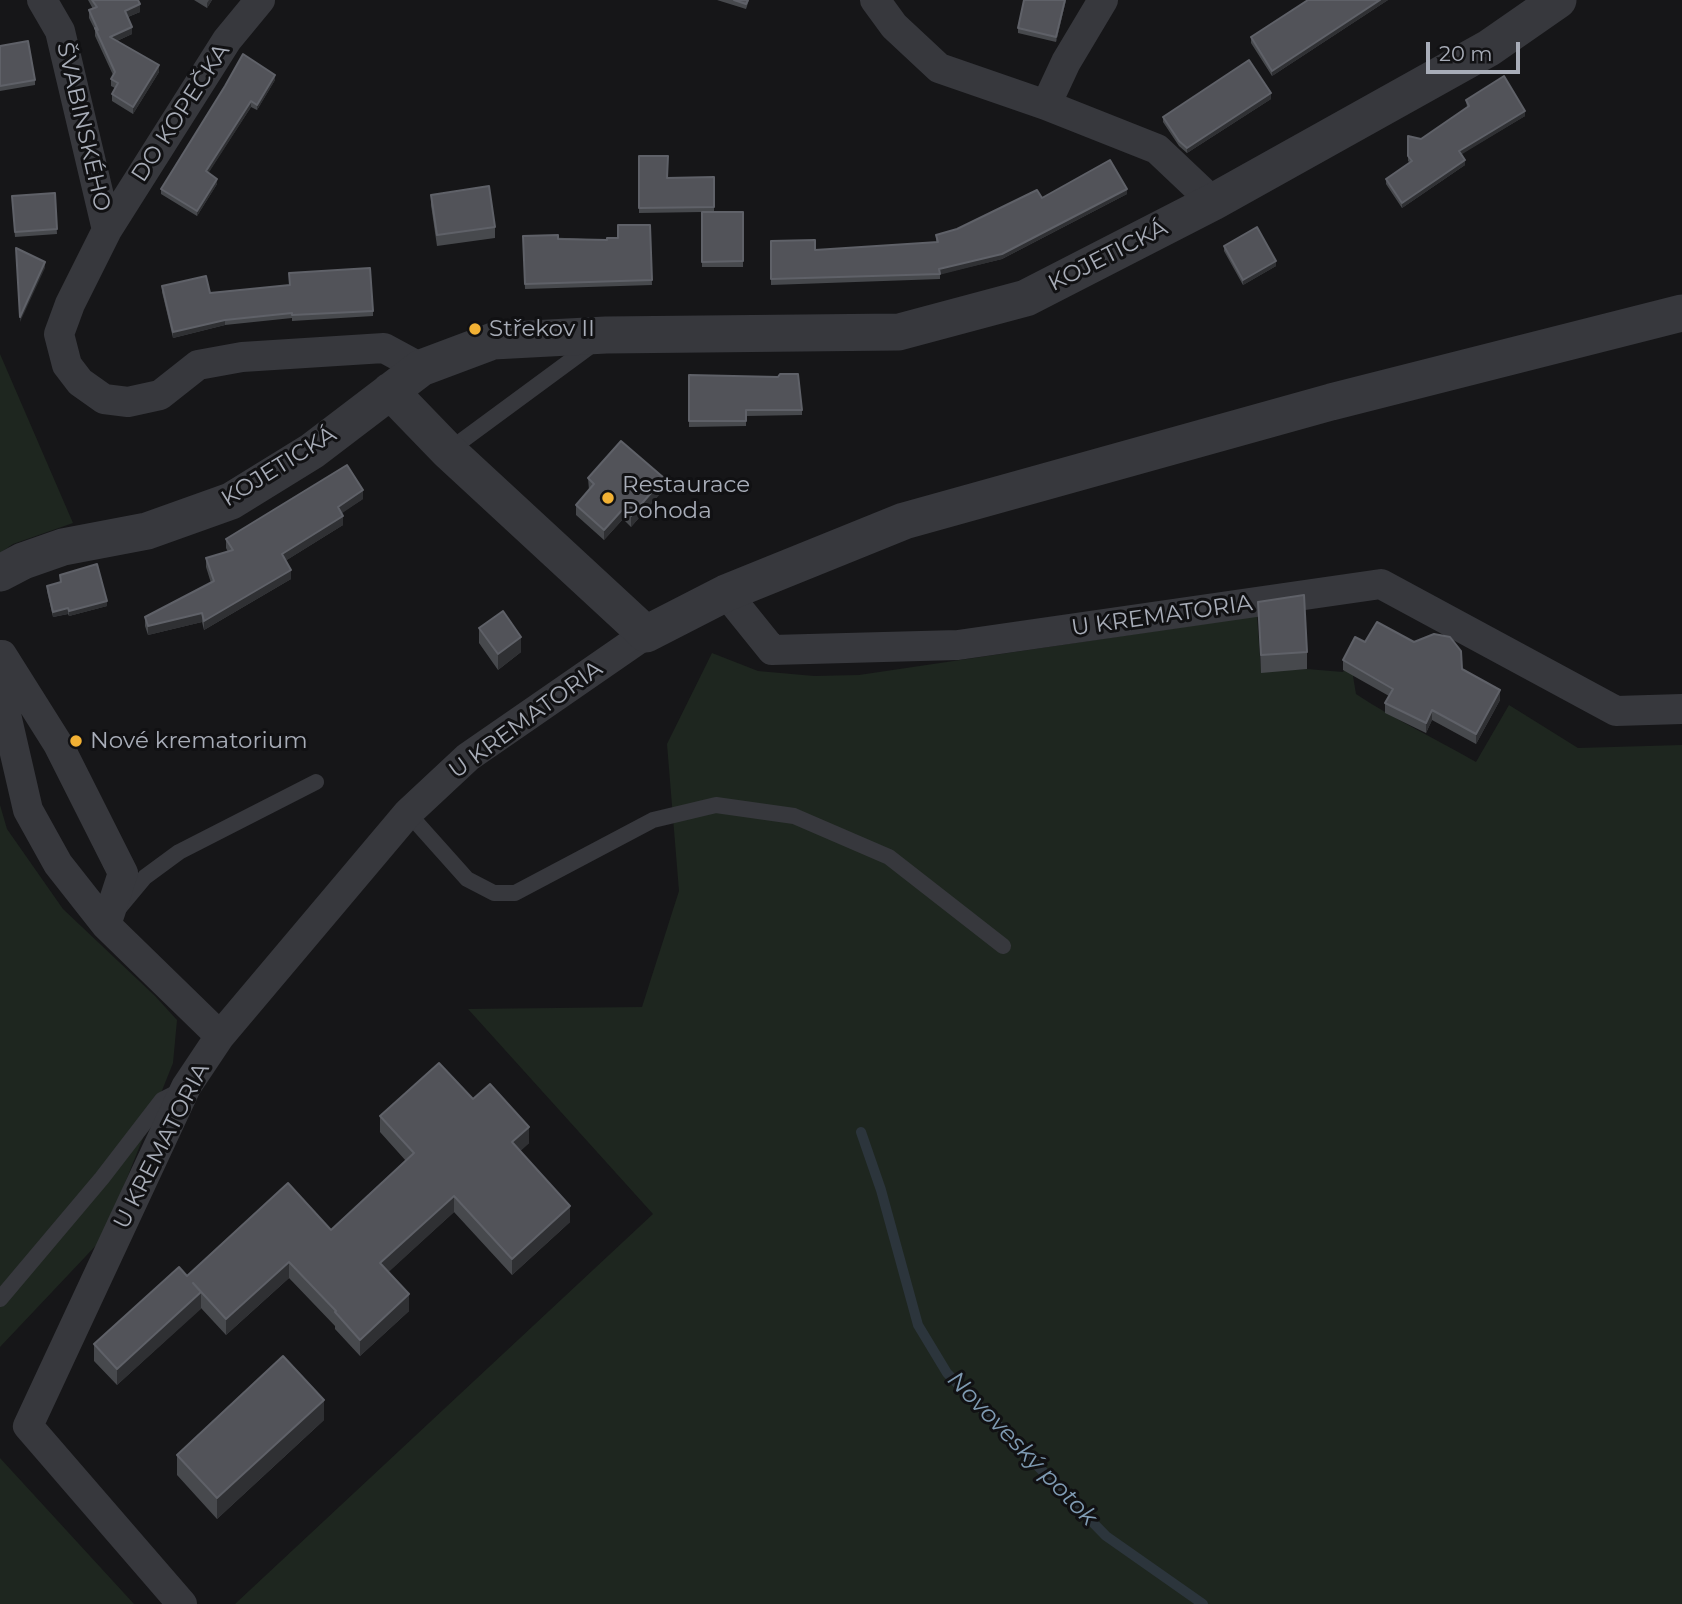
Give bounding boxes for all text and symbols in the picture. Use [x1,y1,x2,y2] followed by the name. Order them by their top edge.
[1430,28,1524,72] scale bar
[126,39,236,187] street label: DO KOPEČKA
[50,40,116,214] street label: ŠVABINSKÉHO
[1439,41,1493,66] text: 20 m
[1044,214,1172,298] street label: KOJETICKÁ
[489,315,595,343] place label: Střekov II
[467,321,483,337] marker: Střekov II
[217,421,341,513] street label: KOJETICKÁ
[622,471,750,525] place label: Restaurace Pohoda
[600,490,616,506] marker: Restaurace Pohoda
[1070,590,1254,642] street label: U KREMATORIA
[444,655,608,785] street label: U KREMATORIA
[90,727,308,755] place label: Nové krematorium
[68,733,84,749] marker: Nové krematorium
[108,1058,216,1234] street label: U KREMATORIA
[941,1366,1103,1532] water label: Novoveský potok

